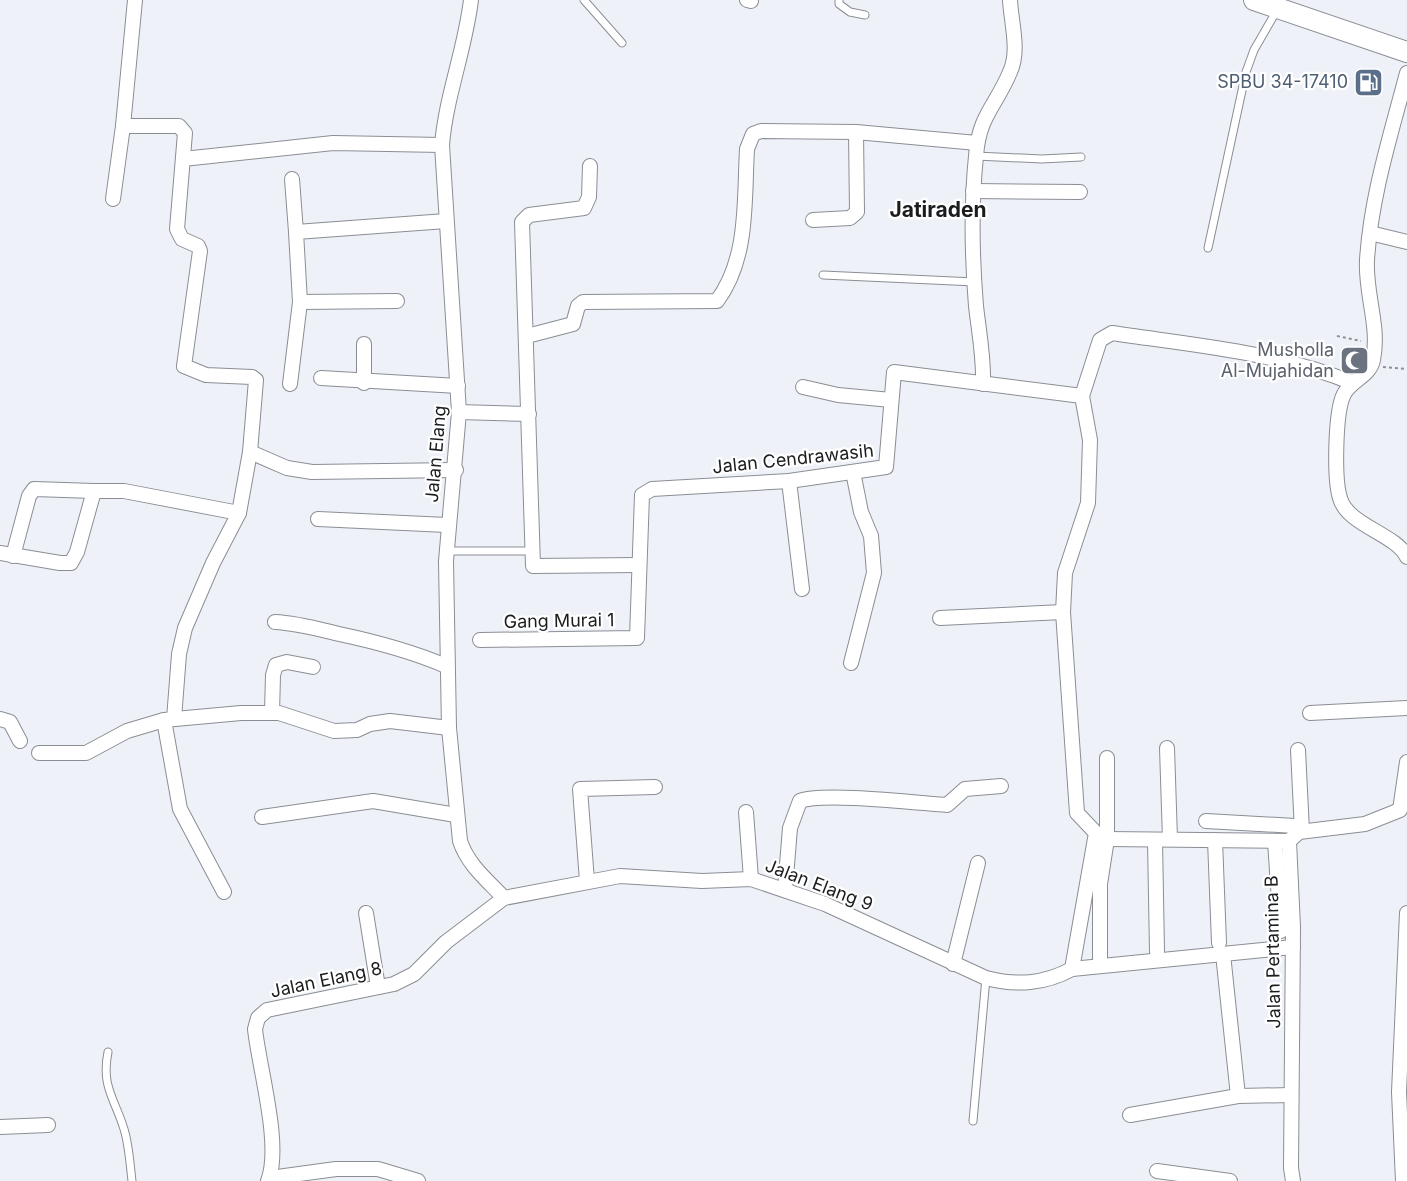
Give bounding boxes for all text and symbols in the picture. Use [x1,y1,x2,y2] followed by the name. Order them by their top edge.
[1353,66,1385,98] fuel station icon: SPBU 34-17410
[1217,71,1348,92] place label: SPBU 34-17410
[889,197,987,222] district label: Jatiraden
[1221,339,1334,381] place label: Musholla Al-Mujahidan
[1339,344,1371,376] mosque icon: Musholla Al-Mujahidan
[421,404,450,503] street label: Jalan Elang
[711,440,875,477] street label: Jalan Cendrawasih
[503,609,615,632] street label: Gang Murai 1
[762,854,876,915] street label: Jalan Elang 9
[1261,875,1284,1029] street label: Jalan Pertamina B
[268,957,384,1002] street label: Jalan Elang 8

